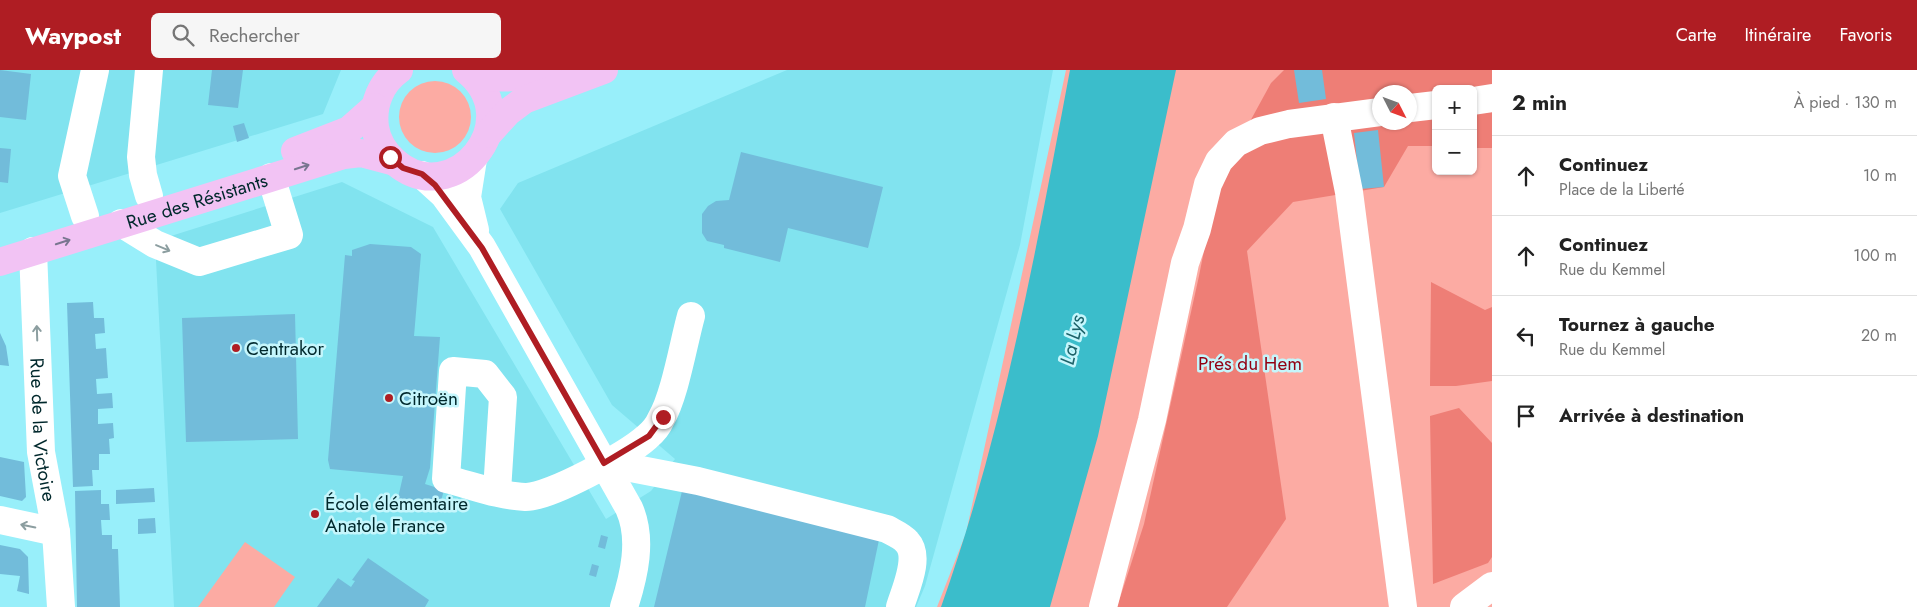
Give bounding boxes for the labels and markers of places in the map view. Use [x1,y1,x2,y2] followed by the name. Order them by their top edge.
[246,335,324,362] place label: Centrakor
[230,342,242,354] marker: Centrakor
[399,385,458,412] place label: Citroën
[383,392,395,404] marker: Citroën
[325,490,468,539] place label: École élémentaire Anatole France
[309,508,321,520] marker: École élémentaire Anatole France

